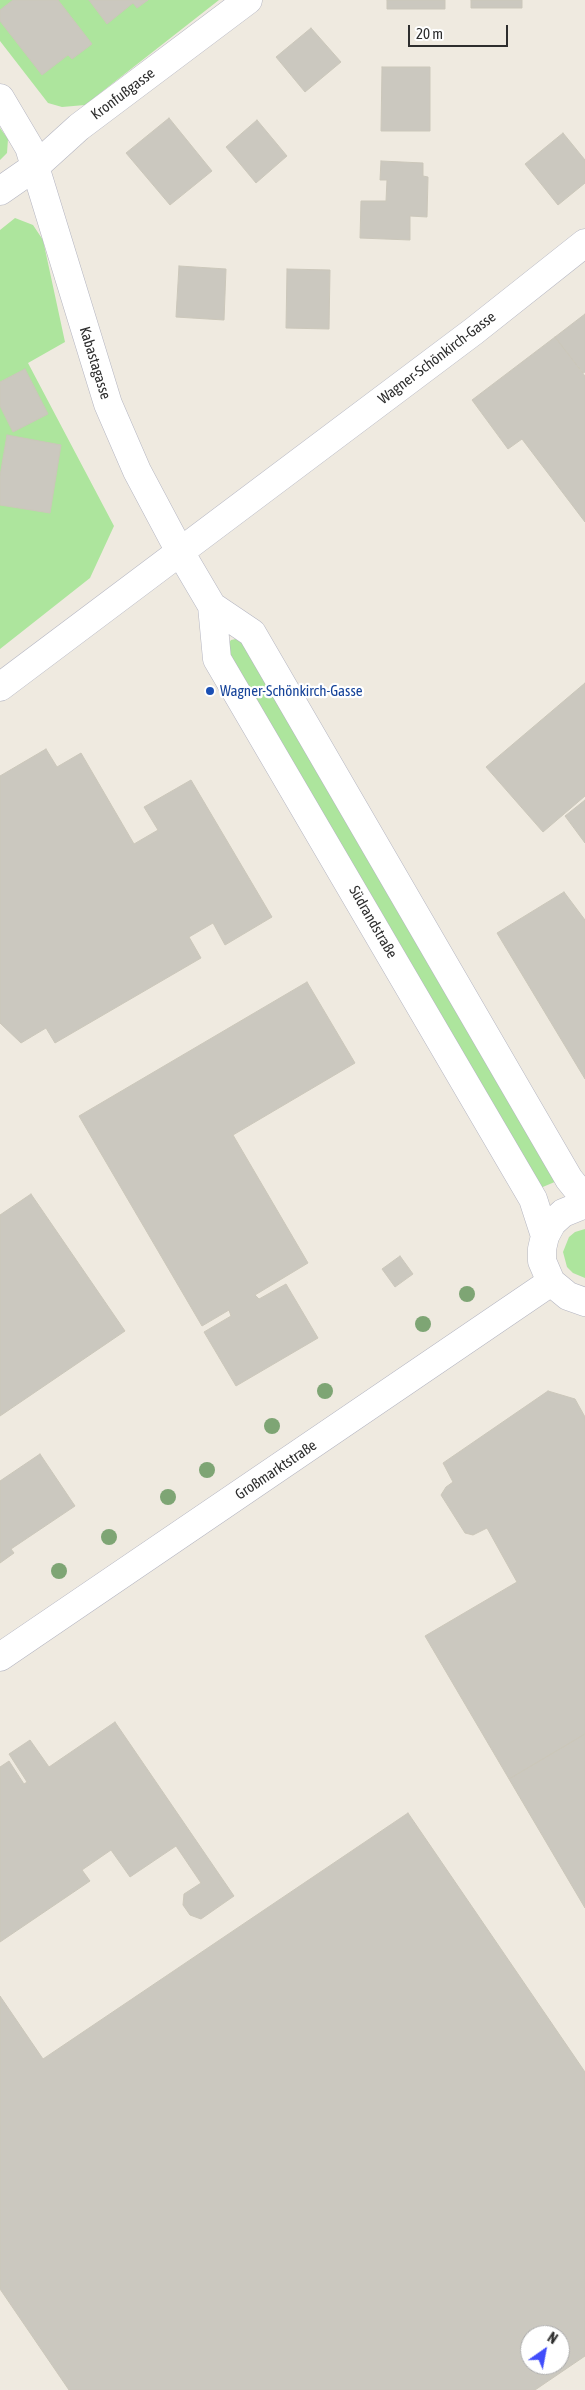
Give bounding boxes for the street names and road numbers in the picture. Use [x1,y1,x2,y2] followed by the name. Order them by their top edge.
[88,64,158,124] street label: Kronfußgasse
[375,308,499,408] street label: Wagner-Schönkirch-Gasse
[75,324,115,402] street label: Kabastagasse
[345,883,401,961] street label: Südrandstraße
[232,1436,320,1504] street label: Großmarktstraße

